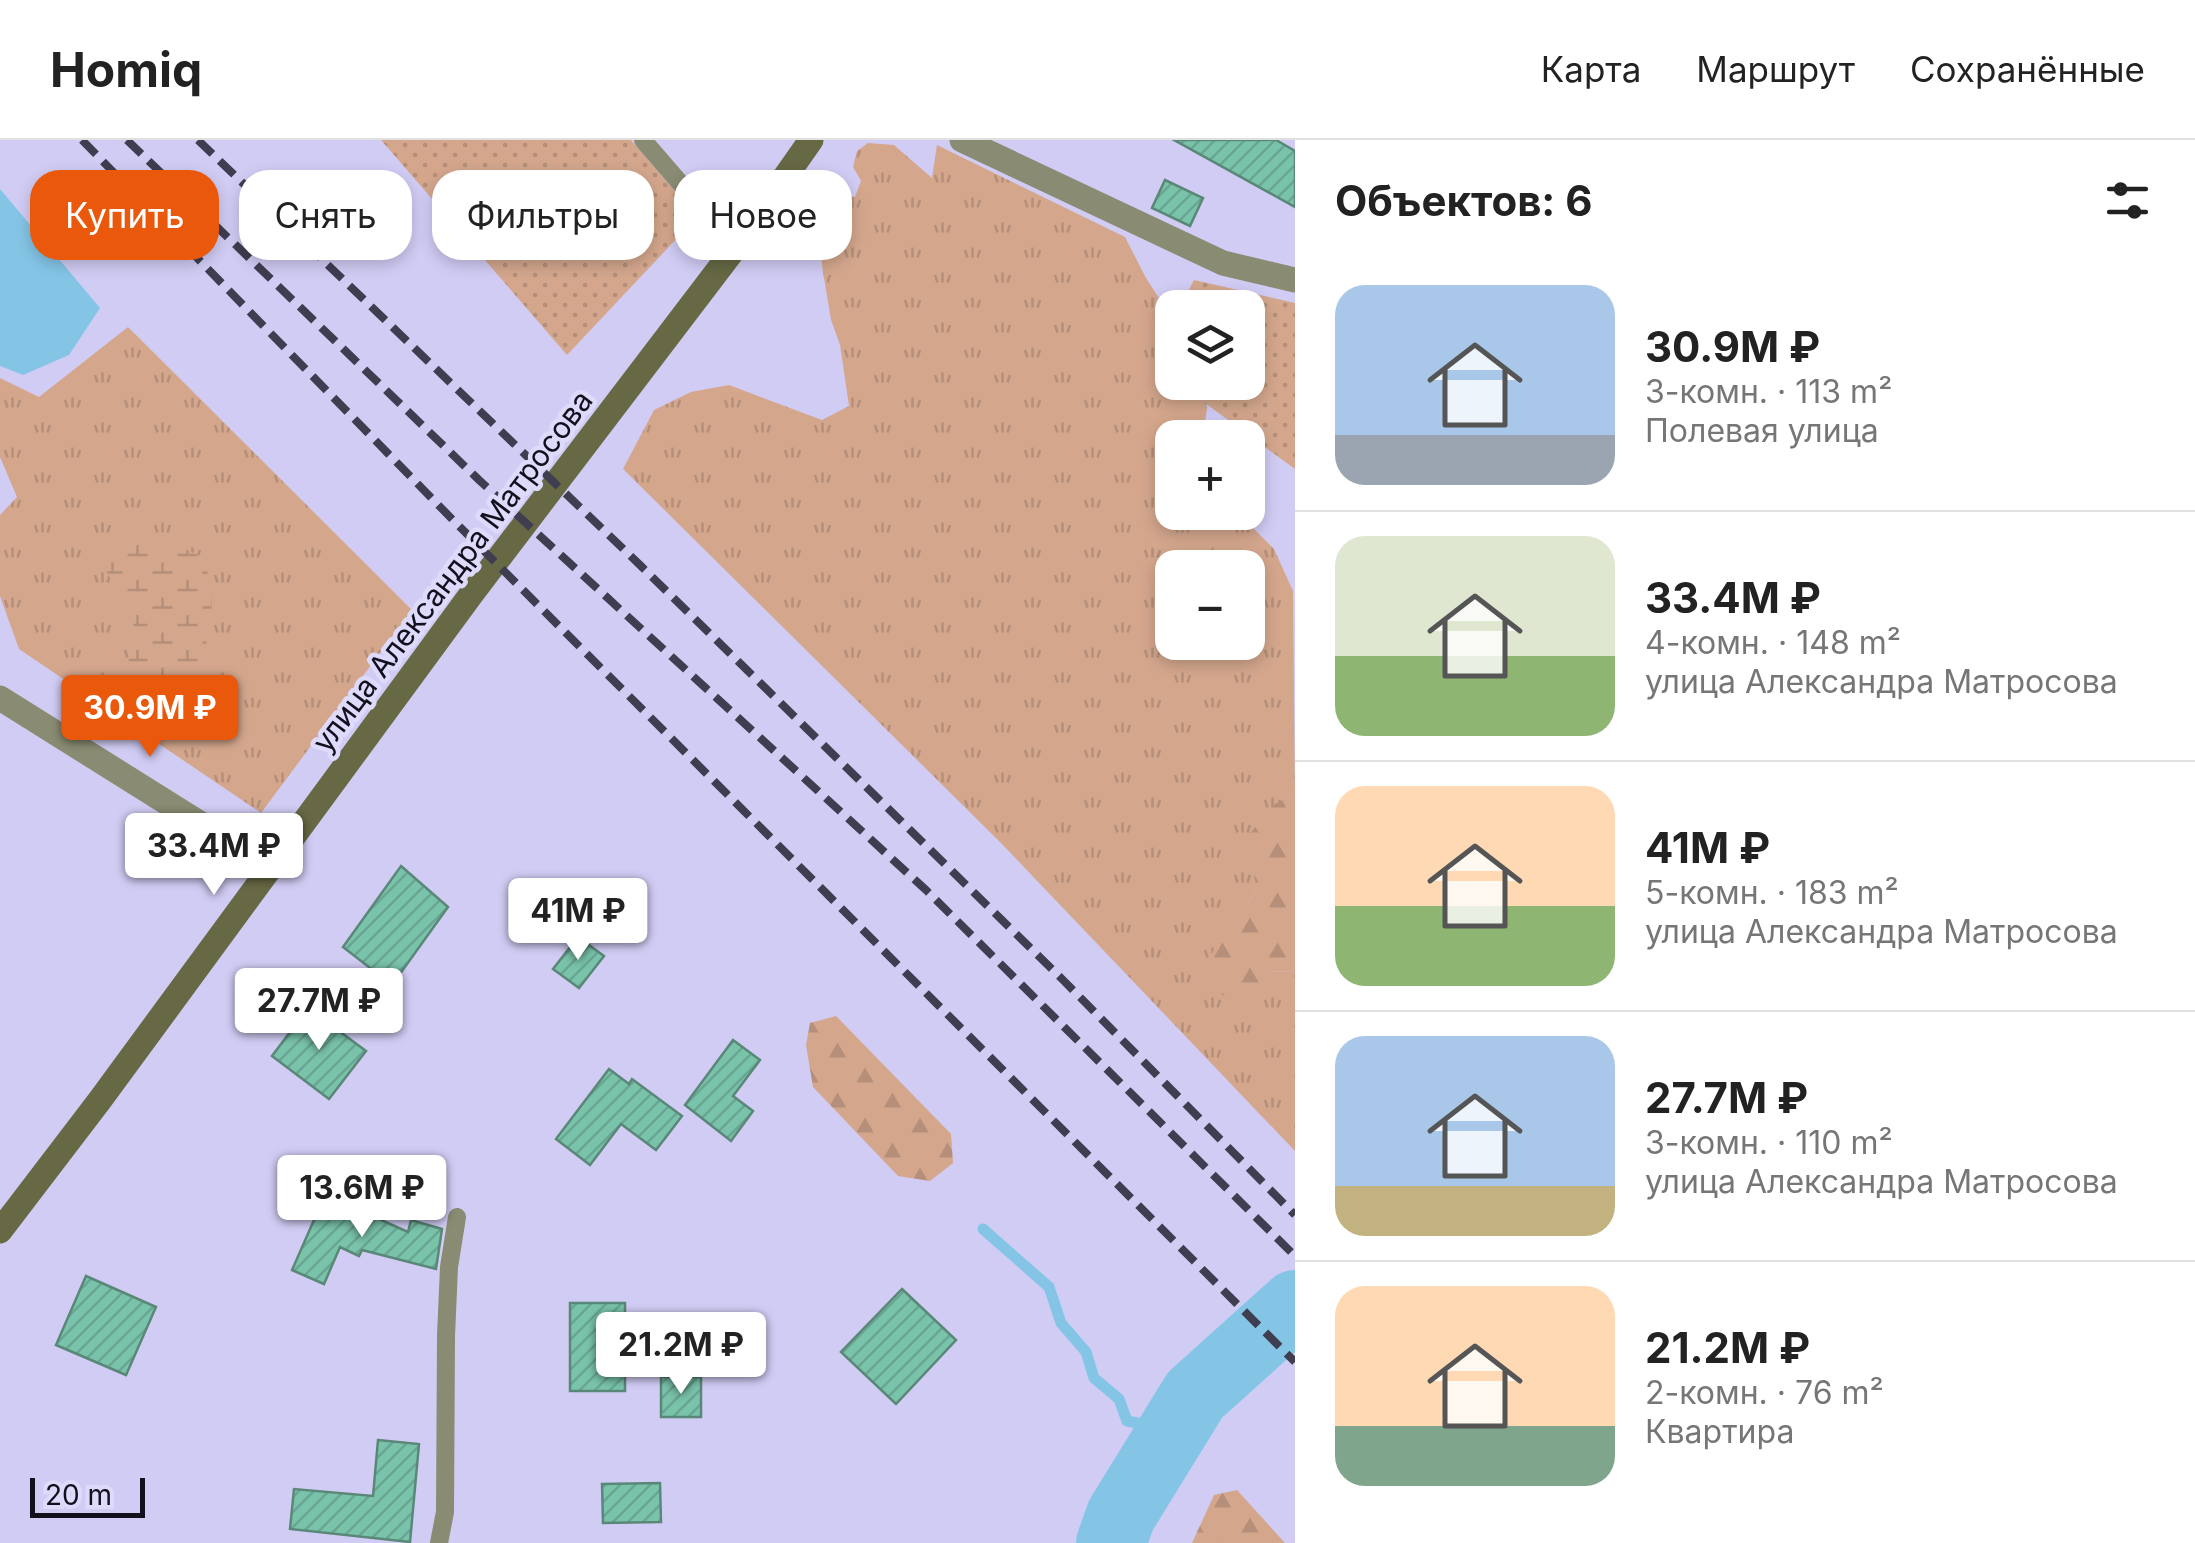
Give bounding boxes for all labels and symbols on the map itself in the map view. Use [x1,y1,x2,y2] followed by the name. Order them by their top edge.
[304,383,600,759] street label: улица Александра Матросова
[58,675,242,760] pin: 30.9M ₽
[122,813,306,898] pin: 33.4M ₽
[508,878,648,963] pin: 41M ₽
[227,968,411,1053] pin: 27.7M ₽
[270,1155,454,1240] pin: 13.6M ₽
[589,1312,773,1397] pin: 21.2M ₽
[30,1473,145,1518] scale bar

